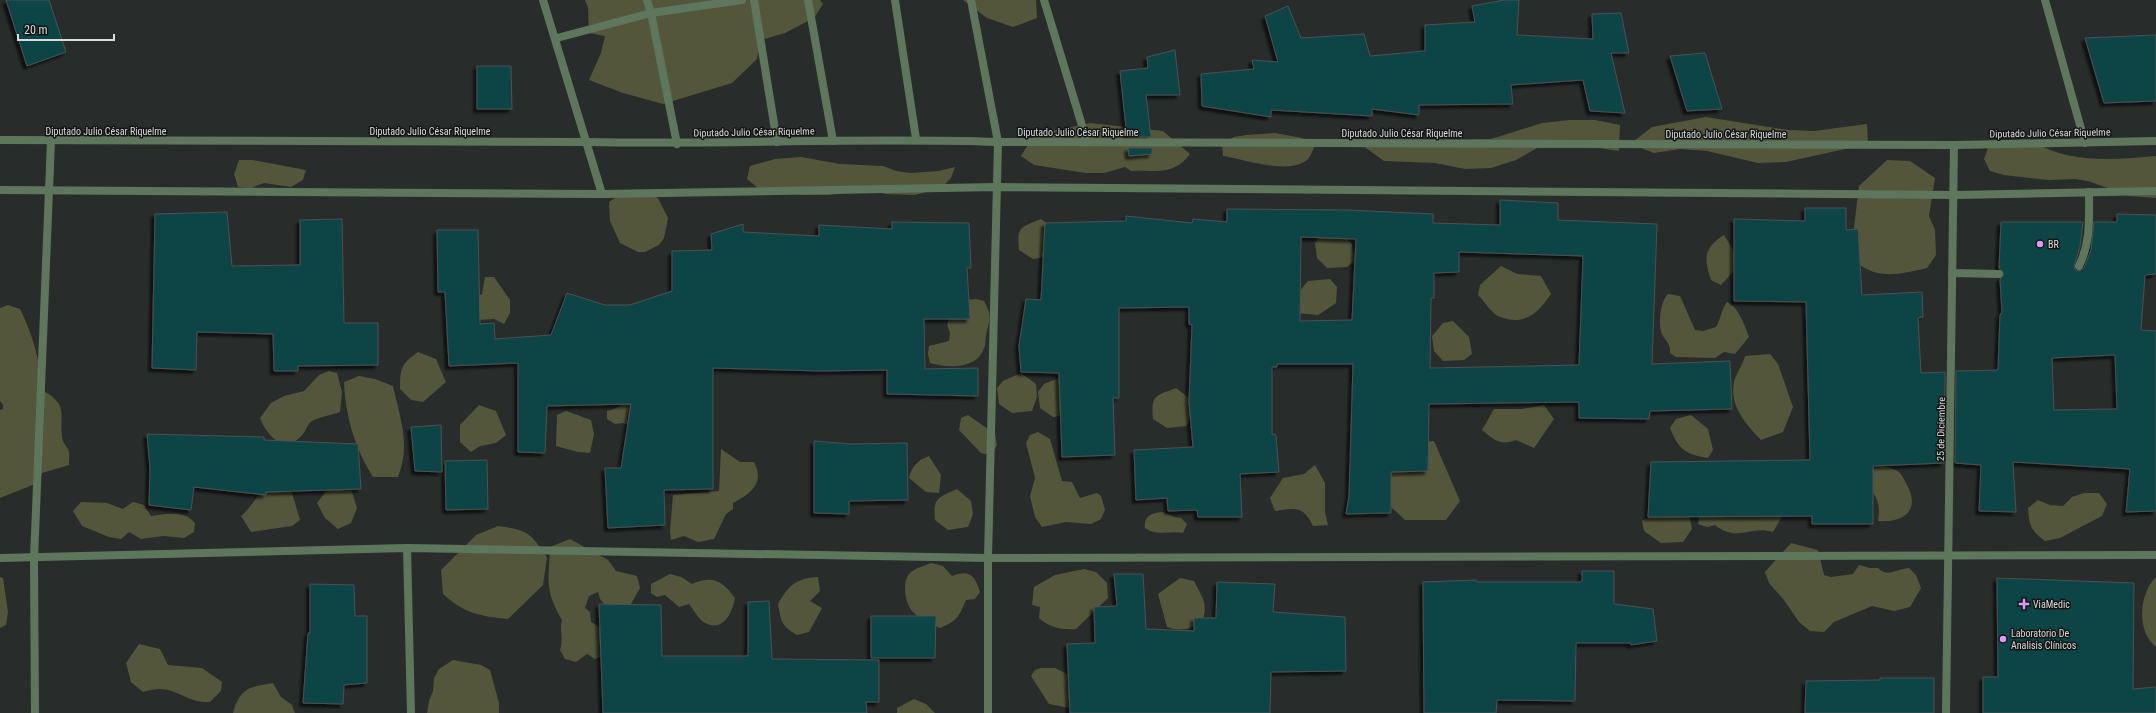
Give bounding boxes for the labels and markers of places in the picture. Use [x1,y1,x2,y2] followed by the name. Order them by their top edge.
[2035,239,2045,249] marker: BR
[2048,239,2059,250] place label: BR
[2018,598,2030,610] marker: ViaMedic
[2033,599,2070,610] place label: ViaMedic
[2011,628,2077,651] place label: Laboratorio De Analisis Clínicos
[1998,634,2008,644] marker: Laboratorio De Analisis Clínicos

